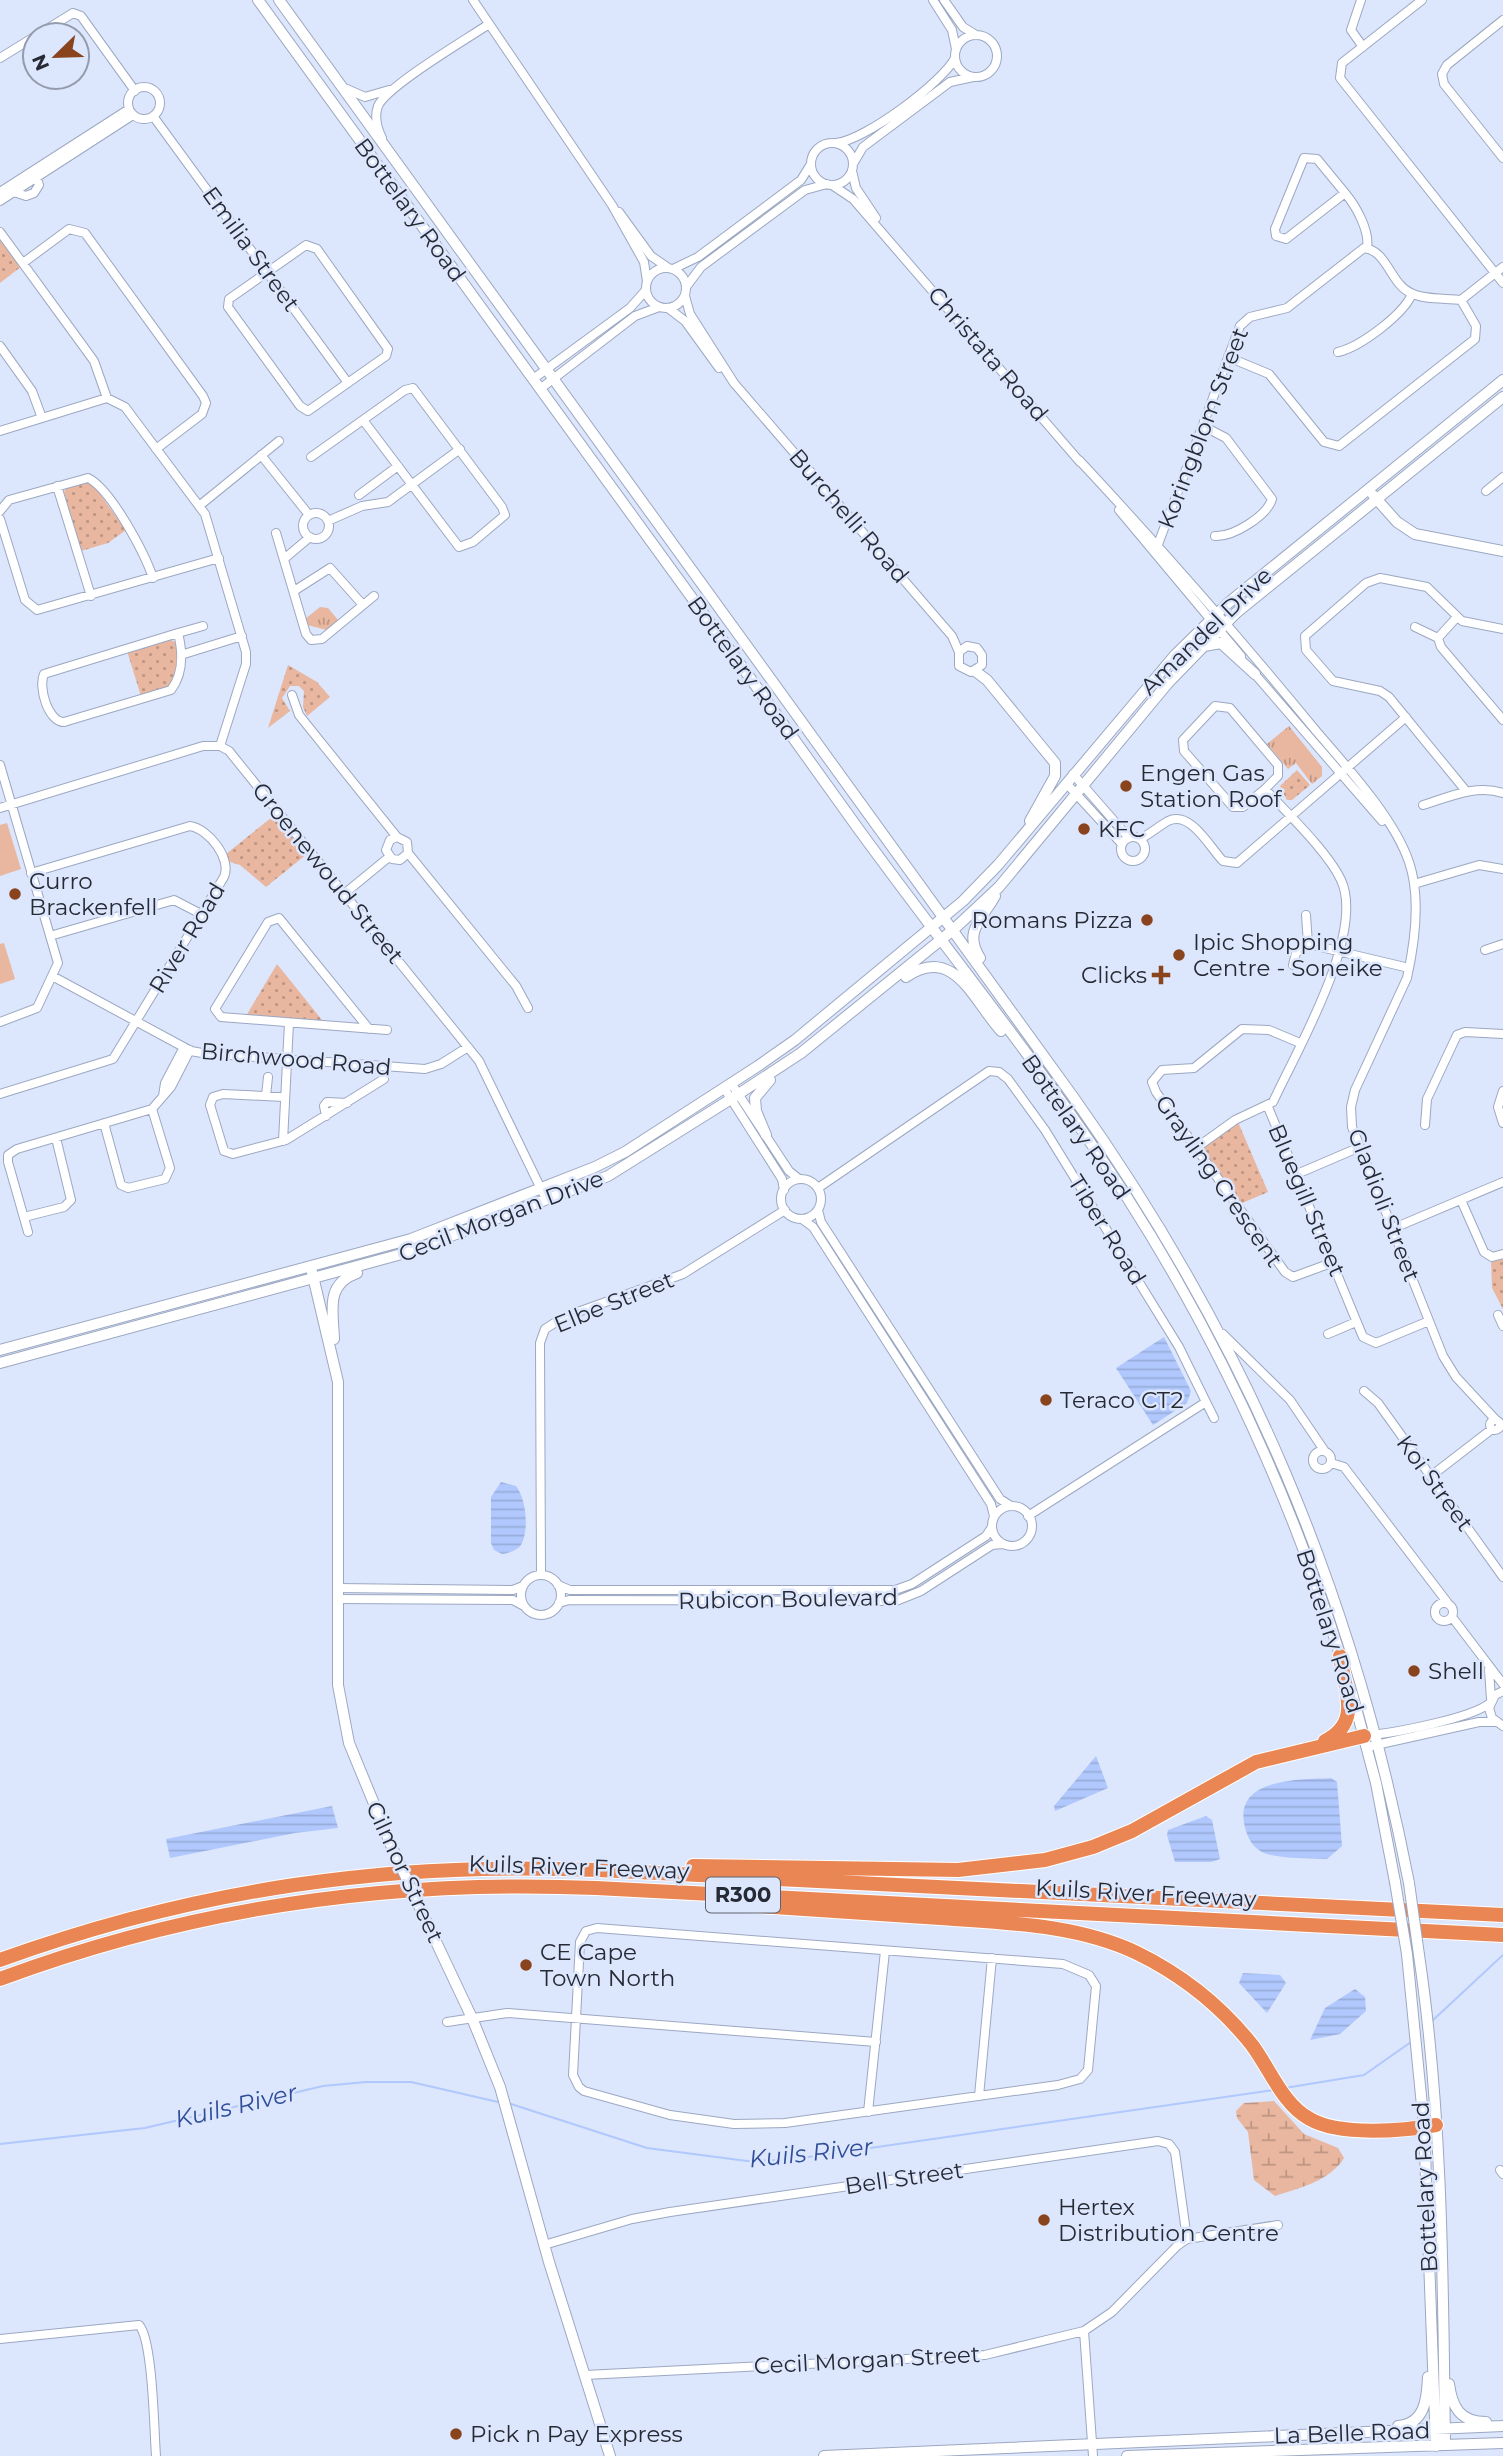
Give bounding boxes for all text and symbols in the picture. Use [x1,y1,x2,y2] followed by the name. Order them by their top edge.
[21,21,91,91] north arrow
[27,51,54,74] text: N
[348,133,472,287] street label: Bottelary Road
[196,181,306,317] street label: Emilia Street
[922,281,1054,427] street label: Christata Road
[1152,324,1254,532] street label: Koringblom Street
[783,443,915,589] street label: Burchelli Road
[1134,561,1278,701] street label: Amandel Drive
[681,591,805,745] street label: Bottelary Road
[1140,759,1283,813] place label: Engen Gas Station Roof
[246,777,410,969] street label: Groenewoud Street
[1118,778,1134,794] marker: Engen Gas Station Roof
[1098,815,1145,843] place label: KFC
[1076,821,1092,837] marker: KFC
[29,867,158,921] place label: Curro Brackenfell
[143,878,231,998] street label: River Road
[7,886,23,902] marker: Curro Brackenfell
[971,906,1133,934] place label: Romans Pizza
[1139,912,1155,928] marker: Romans Pizza
[1193,928,1383,982] place label: Ipic Shopping Centre - Soneike
[1171,947,1187,963] marker: Ipic Shopping Centre - Soneike
[1081,961,1147,989] place label: Clicks
[1153,967,1169,983] marker: Clicks
[200,1037,392,1081] street label: Birchwood Road
[1015,1049,1137,1205] street label: Bottelary Road
[1149,1090,1289,1272] street label: Grayling Crescent
[1262,1120,1352,1280] street label: Bluegill Street
[1342,1125,1426,1285] street label: Gladioli Street
[395,1164,607,1268] street label: Cecil Morgan Drive
[1062,1170,1152,1290] street label: Tiber Road
[550,1265,678,1339] street label: Elbe Street
[1060,1386,1183,1414] place label: Teraco CT2
[1038,1392,1054,1408] marker: Teraco CT2
[1391,1429,1479,1537] street label: Koi Street
[1290,1545,1370,1717] street label: Bottelary Road
[678,1583,898,1615] street label: Rubicon Boulevard
[1428,1657,1484,1685] place label: Shell
[1406,1663,1422,1679] marker: Shell
[360,1797,450,1947] street label: Cilmor Street
[468,1849,691,1885] street label: Kuils River Freeway
[1035,1873,1258,1913] street label: Kuils River Freeway
[706,1878,780,1912] road number: R300
[540,1938,675,1992] place label: CE Cape Town North
[518,1957,534,1973] marker: CE Cape Town North
[172,2077,301,2134] water label: Kuils River
[1407,2101,1443,2273] street label: Bottelary Road
[748,2131,876,2173] water label: Kuils River
[843,2156,965,2200] street label: Bell Street
[1058,2193,1279,2247] place label: Hertex Distribution Centre
[1036,2212,1052,2228] marker: Hertex Distribution Centre
[753,2340,981,2380] street label: Cecil Morgan Street
[1273,2416,1431,2450] street label: La Belle Road
[470,2420,683,2448] place label: Pick n Pay Express
[448,2426,464,2442] marker: Pick n Pay Express

